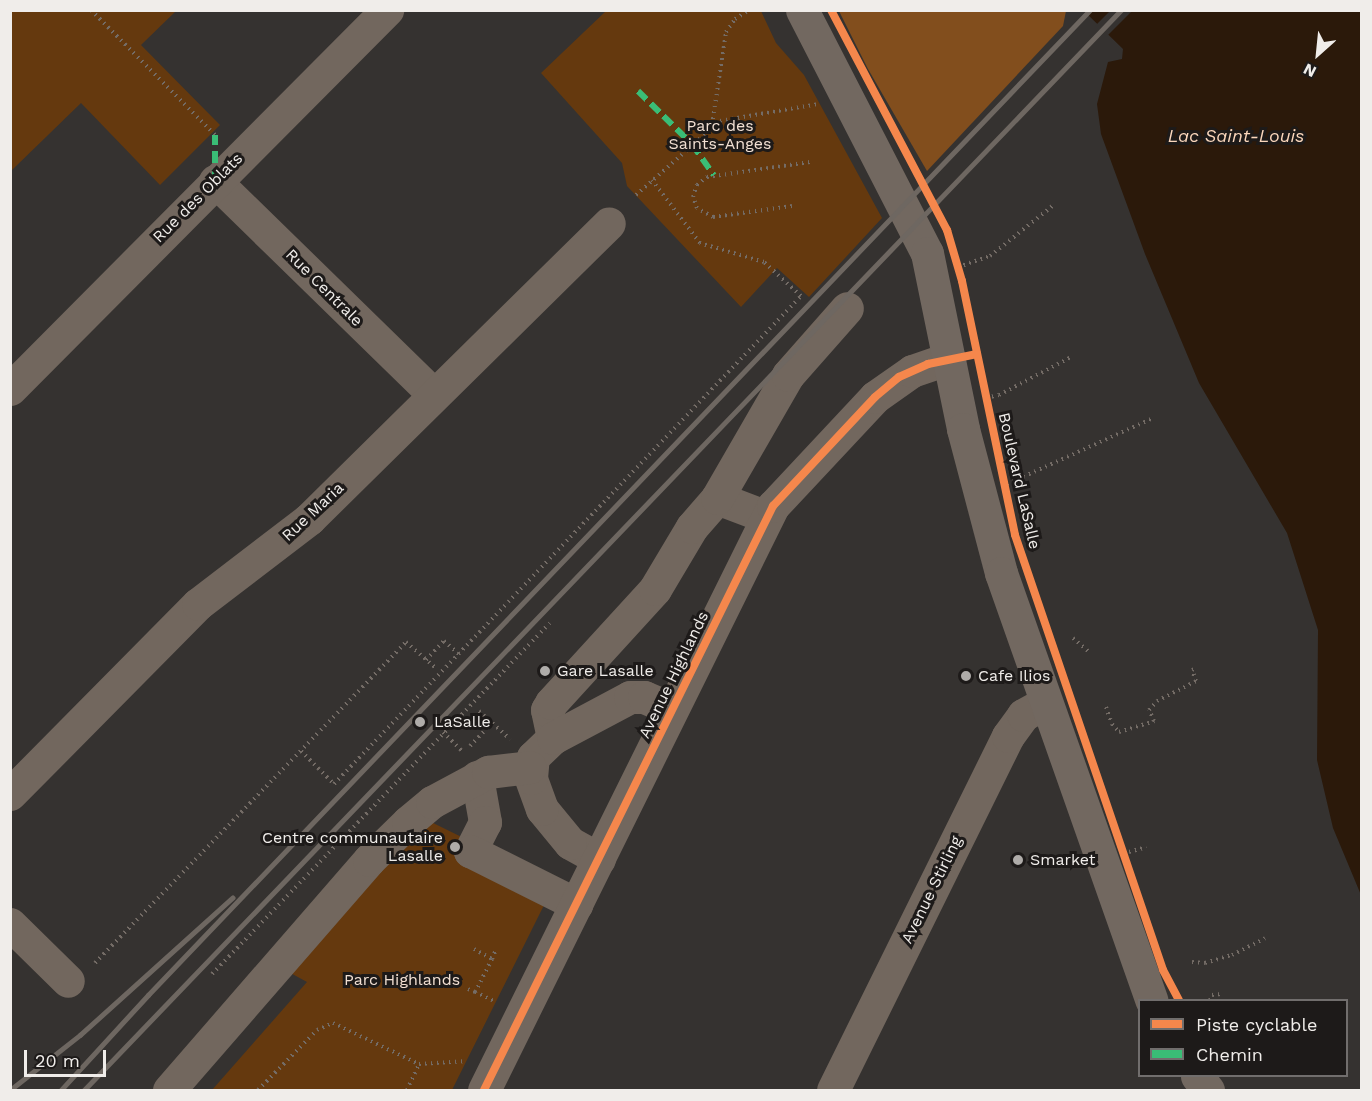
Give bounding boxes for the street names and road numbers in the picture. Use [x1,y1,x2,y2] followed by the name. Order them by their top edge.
[149,149,247,247] street label: Rue des Oblats
[281,245,367,331] street label: Rue Centrale
[994,411,1044,551] street label: Boulevard LaSalle
[278,479,348,545] street label: Rue Maria
[635,608,713,742] street label: Avenue Highlands
[898,833,966,947] street label: Avenue Stirling

